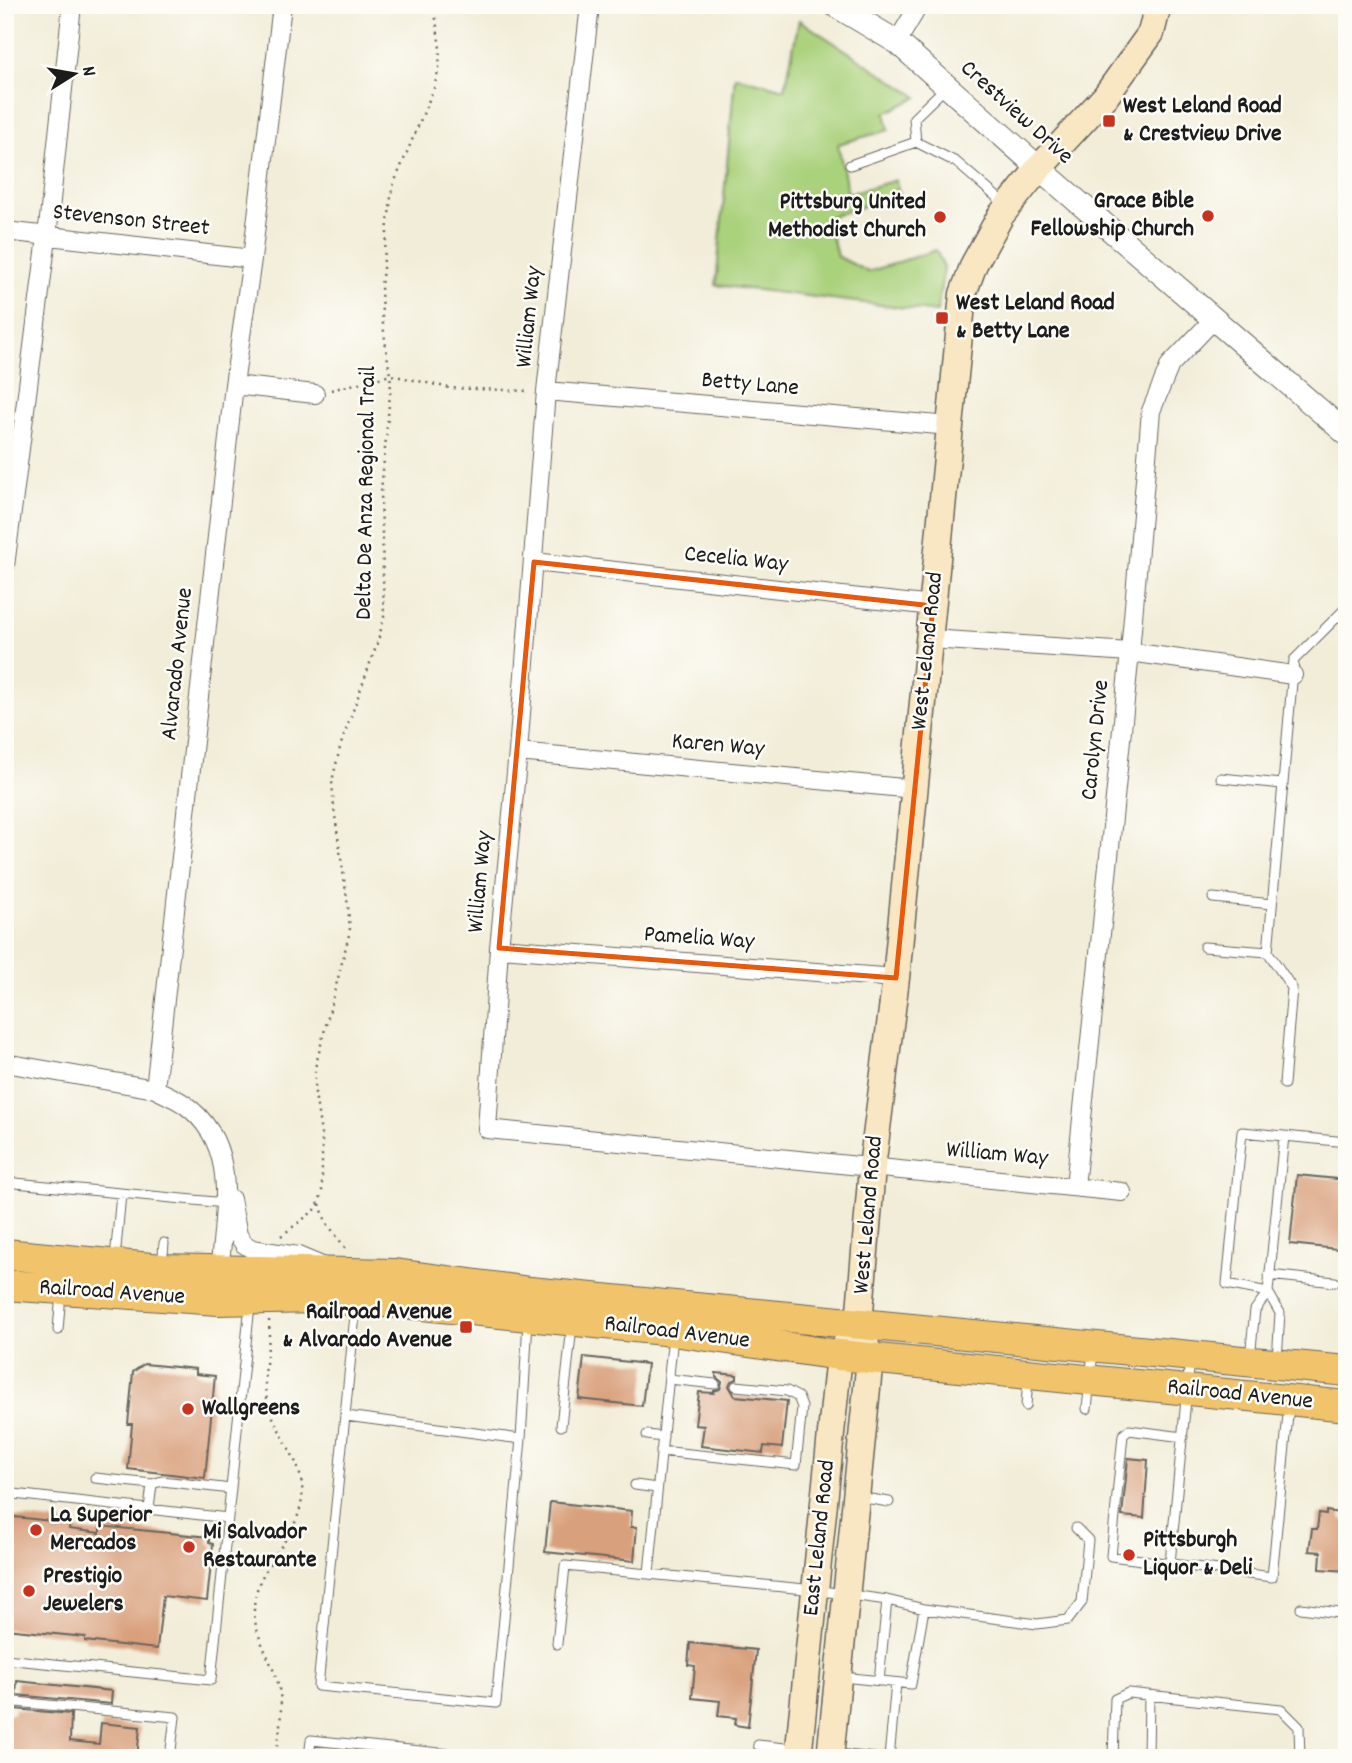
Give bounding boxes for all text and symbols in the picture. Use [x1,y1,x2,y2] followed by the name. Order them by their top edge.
[38,38,108,108] north arrow
[952,53,1080,173] street label: Crestview Drive
[73,64,101,79] text: N
[1123,90,1282,152] place label: West Leland Road & Crestview Drive
[1101,113,1117,129] marker: West Leland Road & Crestview Drive
[1030,185,1194,247] place label: Grace Bible Fellowship Church
[768,186,926,248] place label: Pittsburg United Methodist Church
[51,196,211,246] street label: Stevenson Street
[1200,208,1216,224] marker: Grace Bible Fellowship Church
[932,209,948,225] marker: Pittsburg United Methodist Church
[508,263,552,369] street label: William Way
[956,287,1115,349] place label: West Leland Road & Betty Lane
[934,310,950,326] marker: West Leland Road & Betty Lane
[700,364,800,406] street label: Betty Lane
[348,365,386,620] street label: Delta De Anza Regional Trail
[682,538,791,582] street label: Cecelia Way
[903,570,953,732] street label: West Leland Road
[153,586,203,742] street label: Alvarado Avenue
[1073,678,1119,802] street label: Carolyn Drive
[670,725,767,767] street label: Karen Way
[460,828,502,934] street label: William Way
[643,918,757,960] street label: Pamelia Way
[845,1134,893,1296] street label: West Leland Road
[945,1134,1051,1176] street label: William Way
[38,1271,186,1315] street label: Railroad Avenue
[283,1296,452,1358] place label: Railroad Avenue & Alvarado Avenue
[602,1307,752,1359] street label: Railroad Avenue
[458,1319,474,1335] marker: Railroad Avenue & Alvarado Avenue
[1165,1370,1315,1420] street label: Railroad Avenue
[202,1392,300,1426] place label: Wallgreens
[180,1401,196,1417] marker: Wallgreens
[795,1458,845,1618] street label: East Leland Road
[50,1499,153,1561] place label: La Superior Mercados
[203,1516,317,1578] place label: Mi Salvador Restaurante
[28,1522,44,1538] marker: La Superior Mercados
[1143,1524,1253,1586] place label: Pittsburgh Liquor & Deli
[181,1539,197,1555] marker: Mi Salvador Restaurante
[1121,1547,1137,1563] marker: Pittsburgh Liquor & Deli
[43,1560,124,1622] place label: Prestigio Jewelers
[21,1583,37,1599] marker: Prestigio Jewelers

